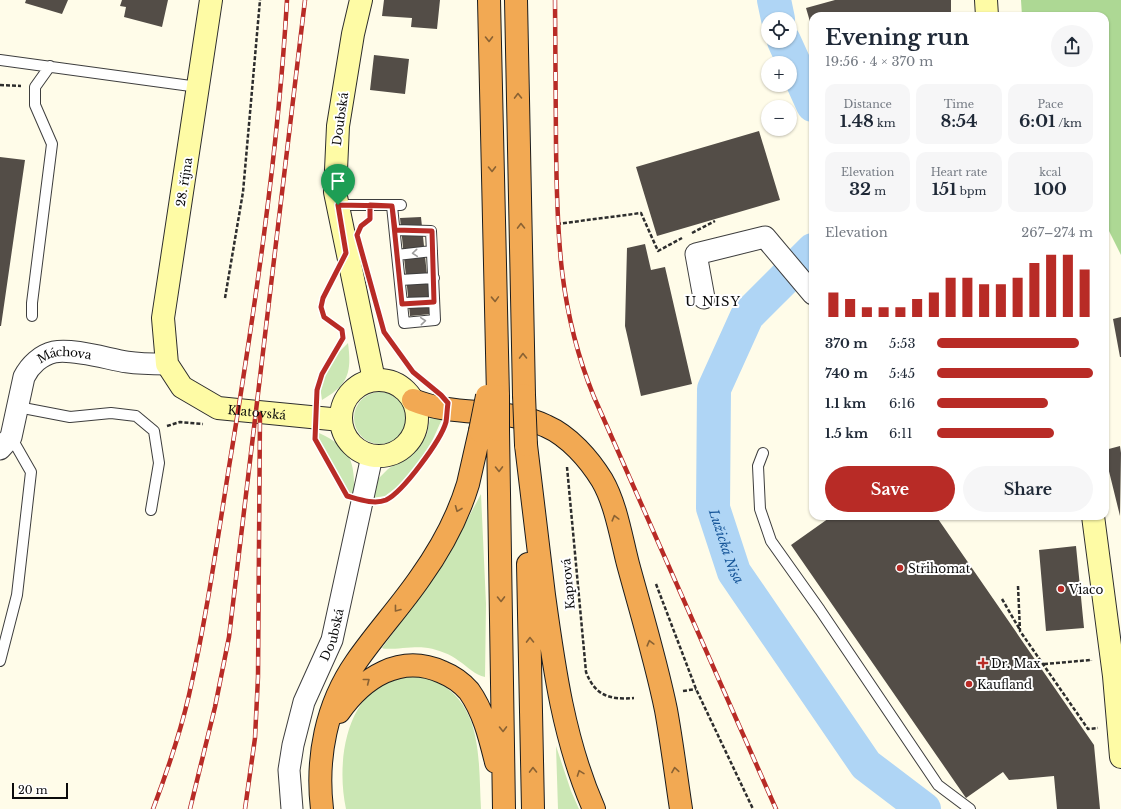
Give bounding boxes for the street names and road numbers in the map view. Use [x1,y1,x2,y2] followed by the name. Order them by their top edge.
[329,91,351,147] street label: Doubská
[173,156,195,208] street label: 28. října
[34,344,93,366] street label: Máchova
[227,401,287,422] street label: Klatovská
[558,558,578,610] street label: Kaprová
[316,607,346,663] street label: Doubská

